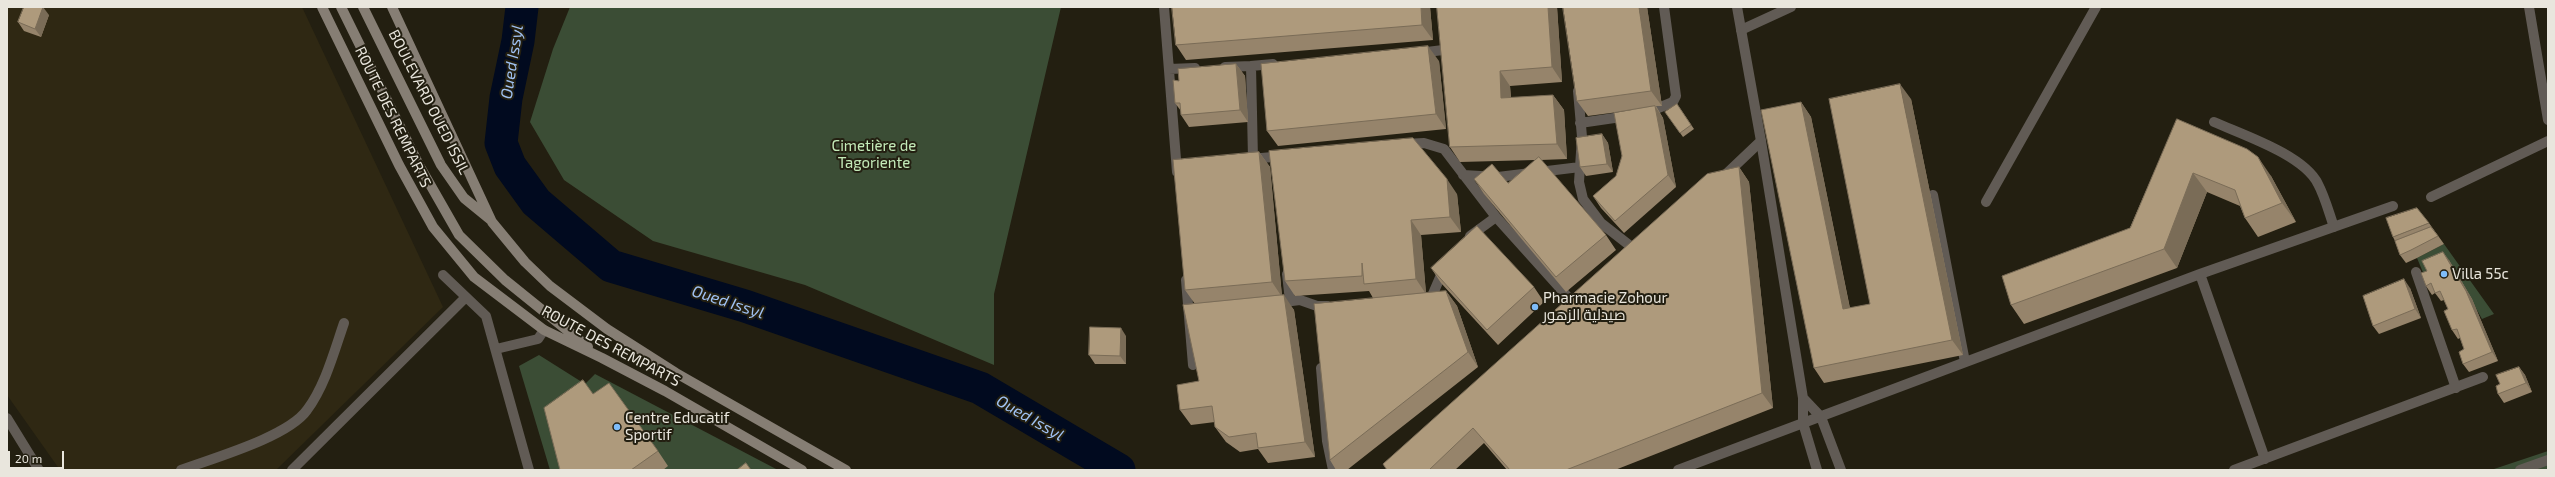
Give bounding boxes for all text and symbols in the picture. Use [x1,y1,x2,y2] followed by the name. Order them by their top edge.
[497,24,527,100] water label: Oued Issyl
[385,27,473,177] street label: BOULEVARD OUED ISSIL
[351,44,435,190] street label: ROUTE DES REMPARTS
[832,137,916,172] park label: Cimetière de Tagoriente
[2452,265,2509,283] place label: Villa 55c
[2439,269,2449,279] marker: Villa 55c
[690,281,766,323] water label: Oued Issyl
[1543,289,1667,324] place label: Pharmacie Zohour صيدلية الزهور
[539,302,683,390] street label: ROUTE DES REMPARTS
[1530,302,1540,312] marker: Pharmacie Zohour صيدلية الزهور
[993,391,1067,445] water label: Oued Issyl
[625,409,730,444] place label: Centre Educatif Sportif
[612,422,622,432] marker: Centre Educatif Sportif
[10,443,66,469] scale bar
[15,451,42,465] text: 20 m

